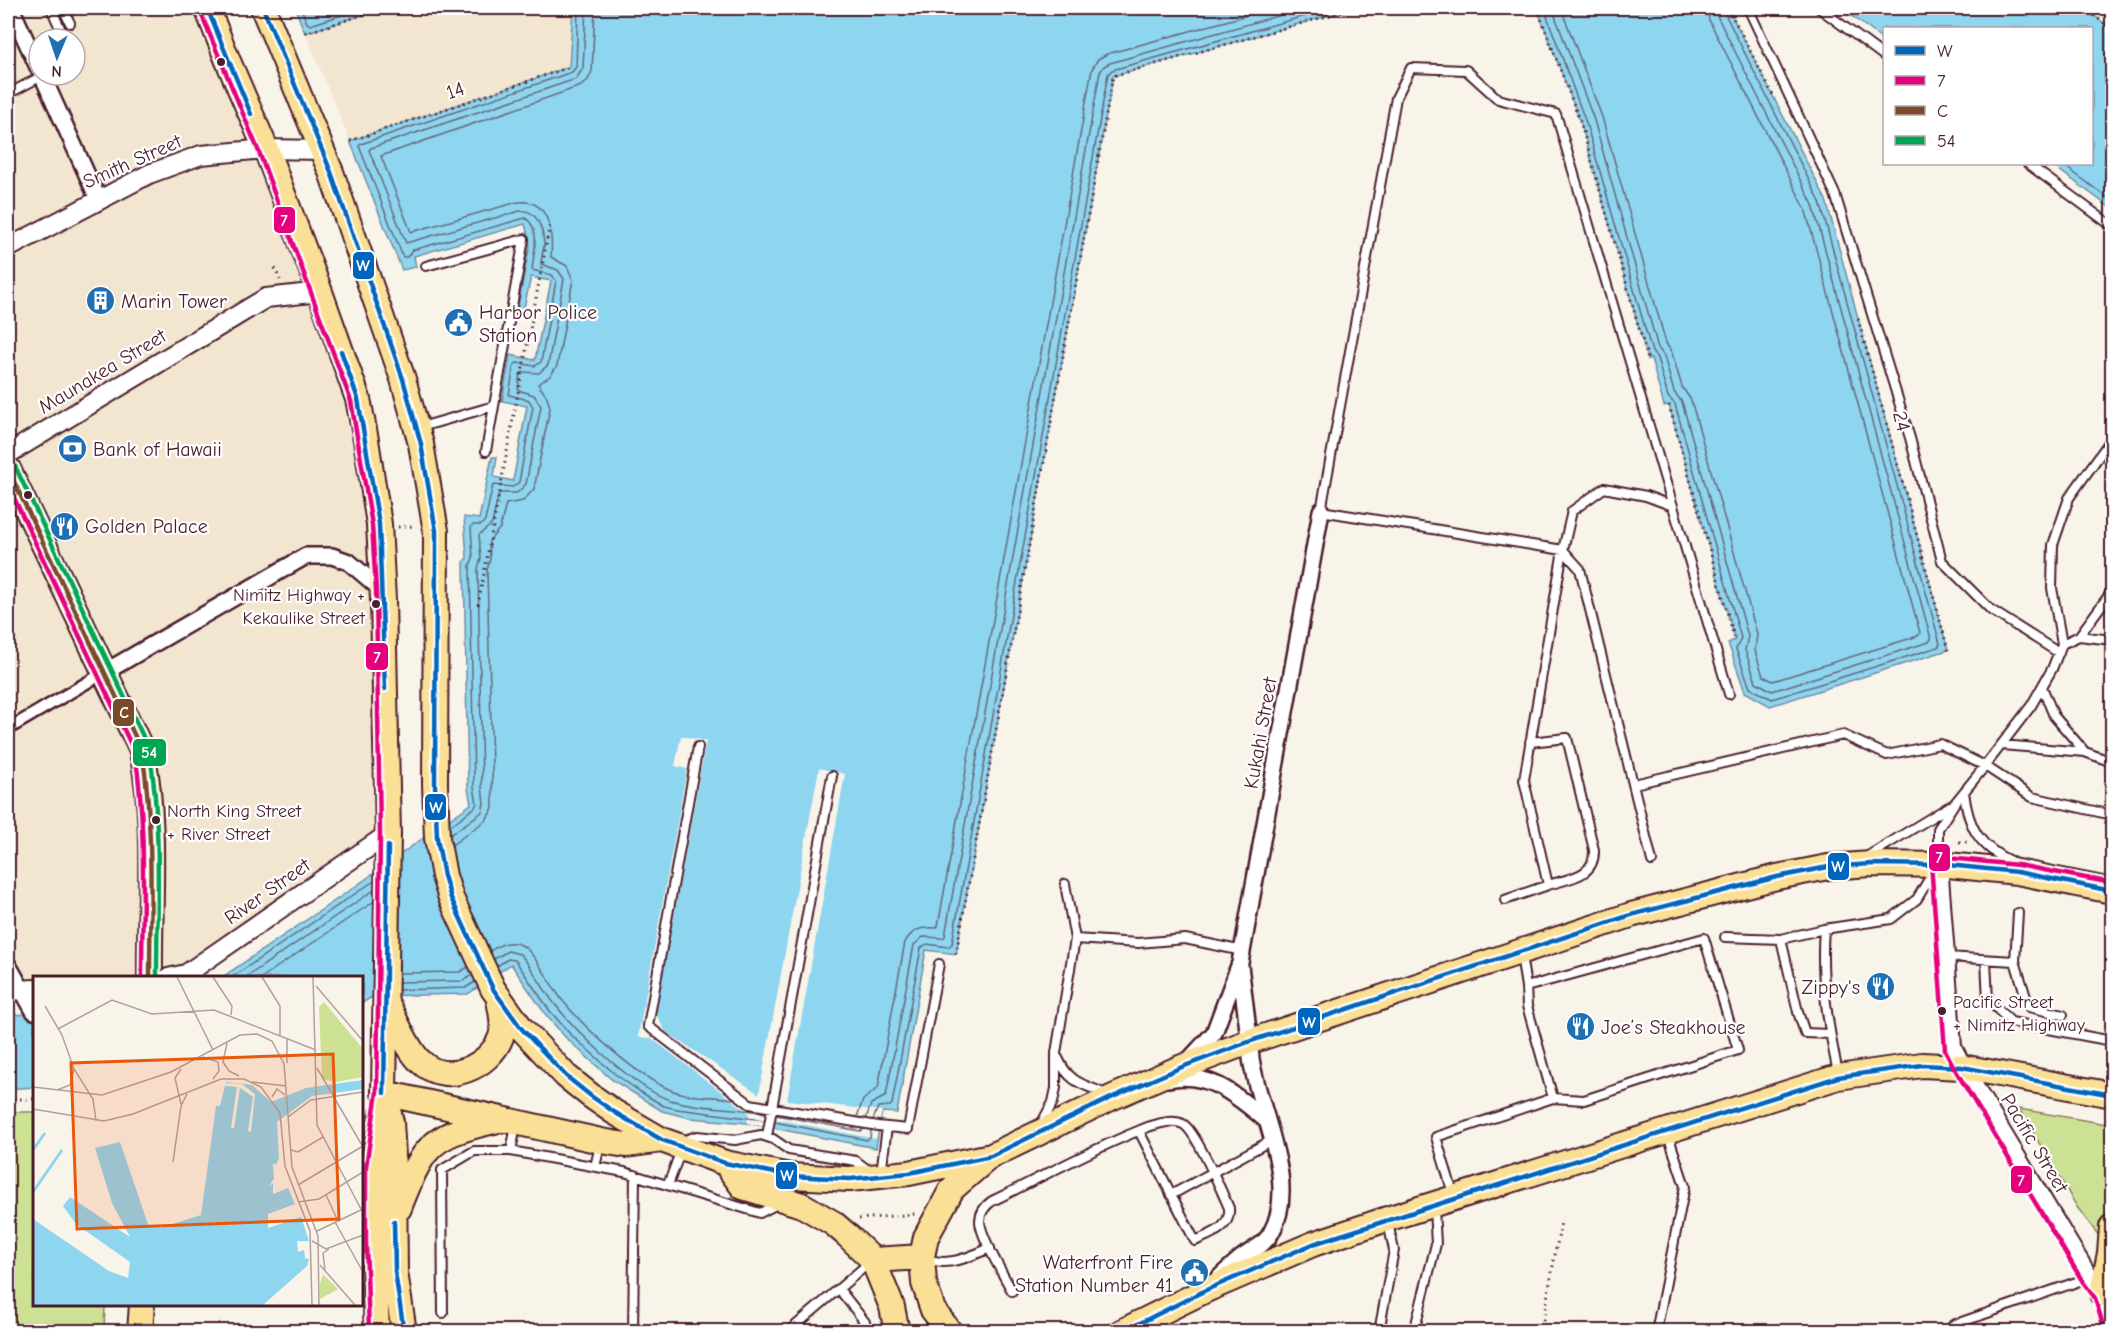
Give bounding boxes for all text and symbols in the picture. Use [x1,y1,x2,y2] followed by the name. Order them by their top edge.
[27,27,87,87] north arrow
[1883,27,2093,165] legend
[1937,41,1953,62] text: W
[215,56,227,68] unlabelled marker
[51,62,62,80] text: N
[1937,71,1946,92] text: 7
[443,77,467,104] street label: 14
[1937,101,1948,122] text: C
[79,129,186,193] street label: Smith Street
[1937,131,1955,152] text: 54
[273,206,296,234] line badge: 7
[280,212,288,230] text: 7
[352,251,375,280] line badge: W
[356,257,370,275] text: W
[84,285,116,317] building icon: Marin Tower
[121,290,227,313] place label: Marin Tower
[479,301,597,347] place label: Harbor Police Station
[442,307,474,339] public building icon: Harbor Police Station
[34,324,171,419] street label: Maunakea Street
[1888,408,1915,434] street label: 24
[56,433,88,465] bank icon: Bank of Hawaii
[93,438,222,461] place label: Bank of Hawaii
[22,489,34,501] unlabelled marker
[48,510,80,542] restaurant icon: Golden Palace
[85,515,208,538] place label: Golden Palace
[233,585,366,629] place label: Nimitz Highway + Kekaulike Street
[370,598,382,610] marker: Nimitz Highway + Kekaulike Street
[365,642,389,671] line badge: 7
[373,649,381,667] text: 7
[1239,674,1282,791] street label: Kukahi Street
[112,698,135,727] line badge: C
[119,704,129,722] text: C
[132,738,167,767] line badge: 54
[141,744,157,762] text: 54
[424,793,447,821] line badge: W
[429,799,443,817] text: W
[167,801,302,845] place label: North King Street + River Street
[150,814,162,826] marker: North King Street + River Street
[1928,843,1951,872] line badge: 7
[1935,849,1943,867] text: 7
[1827,852,1850,881] line badge: W
[220,853,316,929] street label: River Street
[1831,858,1845,876] text: W
[1865,971,1897,1003] restaurant icon: Zippy's
[33,976,363,1306] inset map
[1802,976,1860,999] place label: Zippy's
[1953,992,2086,1036] place label: Pacific Street + Nimitz Highway
[1936,1005,1948,1017] marker: Pacific Street + Nimitz Highway
[1297,1007,1321,1036] line badge: W
[1564,1011,1596,1043] restaurant icon: Joe’s Steakhouse
[1302,1014,1316,1032] text: W
[1601,1016,1745,1039] place label: Joe’s Steakhouse
[1996,1090,2074,1198] street label: Pacific Street
[775,1161,798,1190] line badge: W
[2010,1165,2033,1194] line badge: 7
[780,1167,794,1185] text: W
[2017,1172,2025,1190] text: 7
[1015,1251,1173,1297] place label: Waterfront Fire Station Number 41
[1178,1257,1210,1289] public building icon: Waterfront Fire Station Number 41

